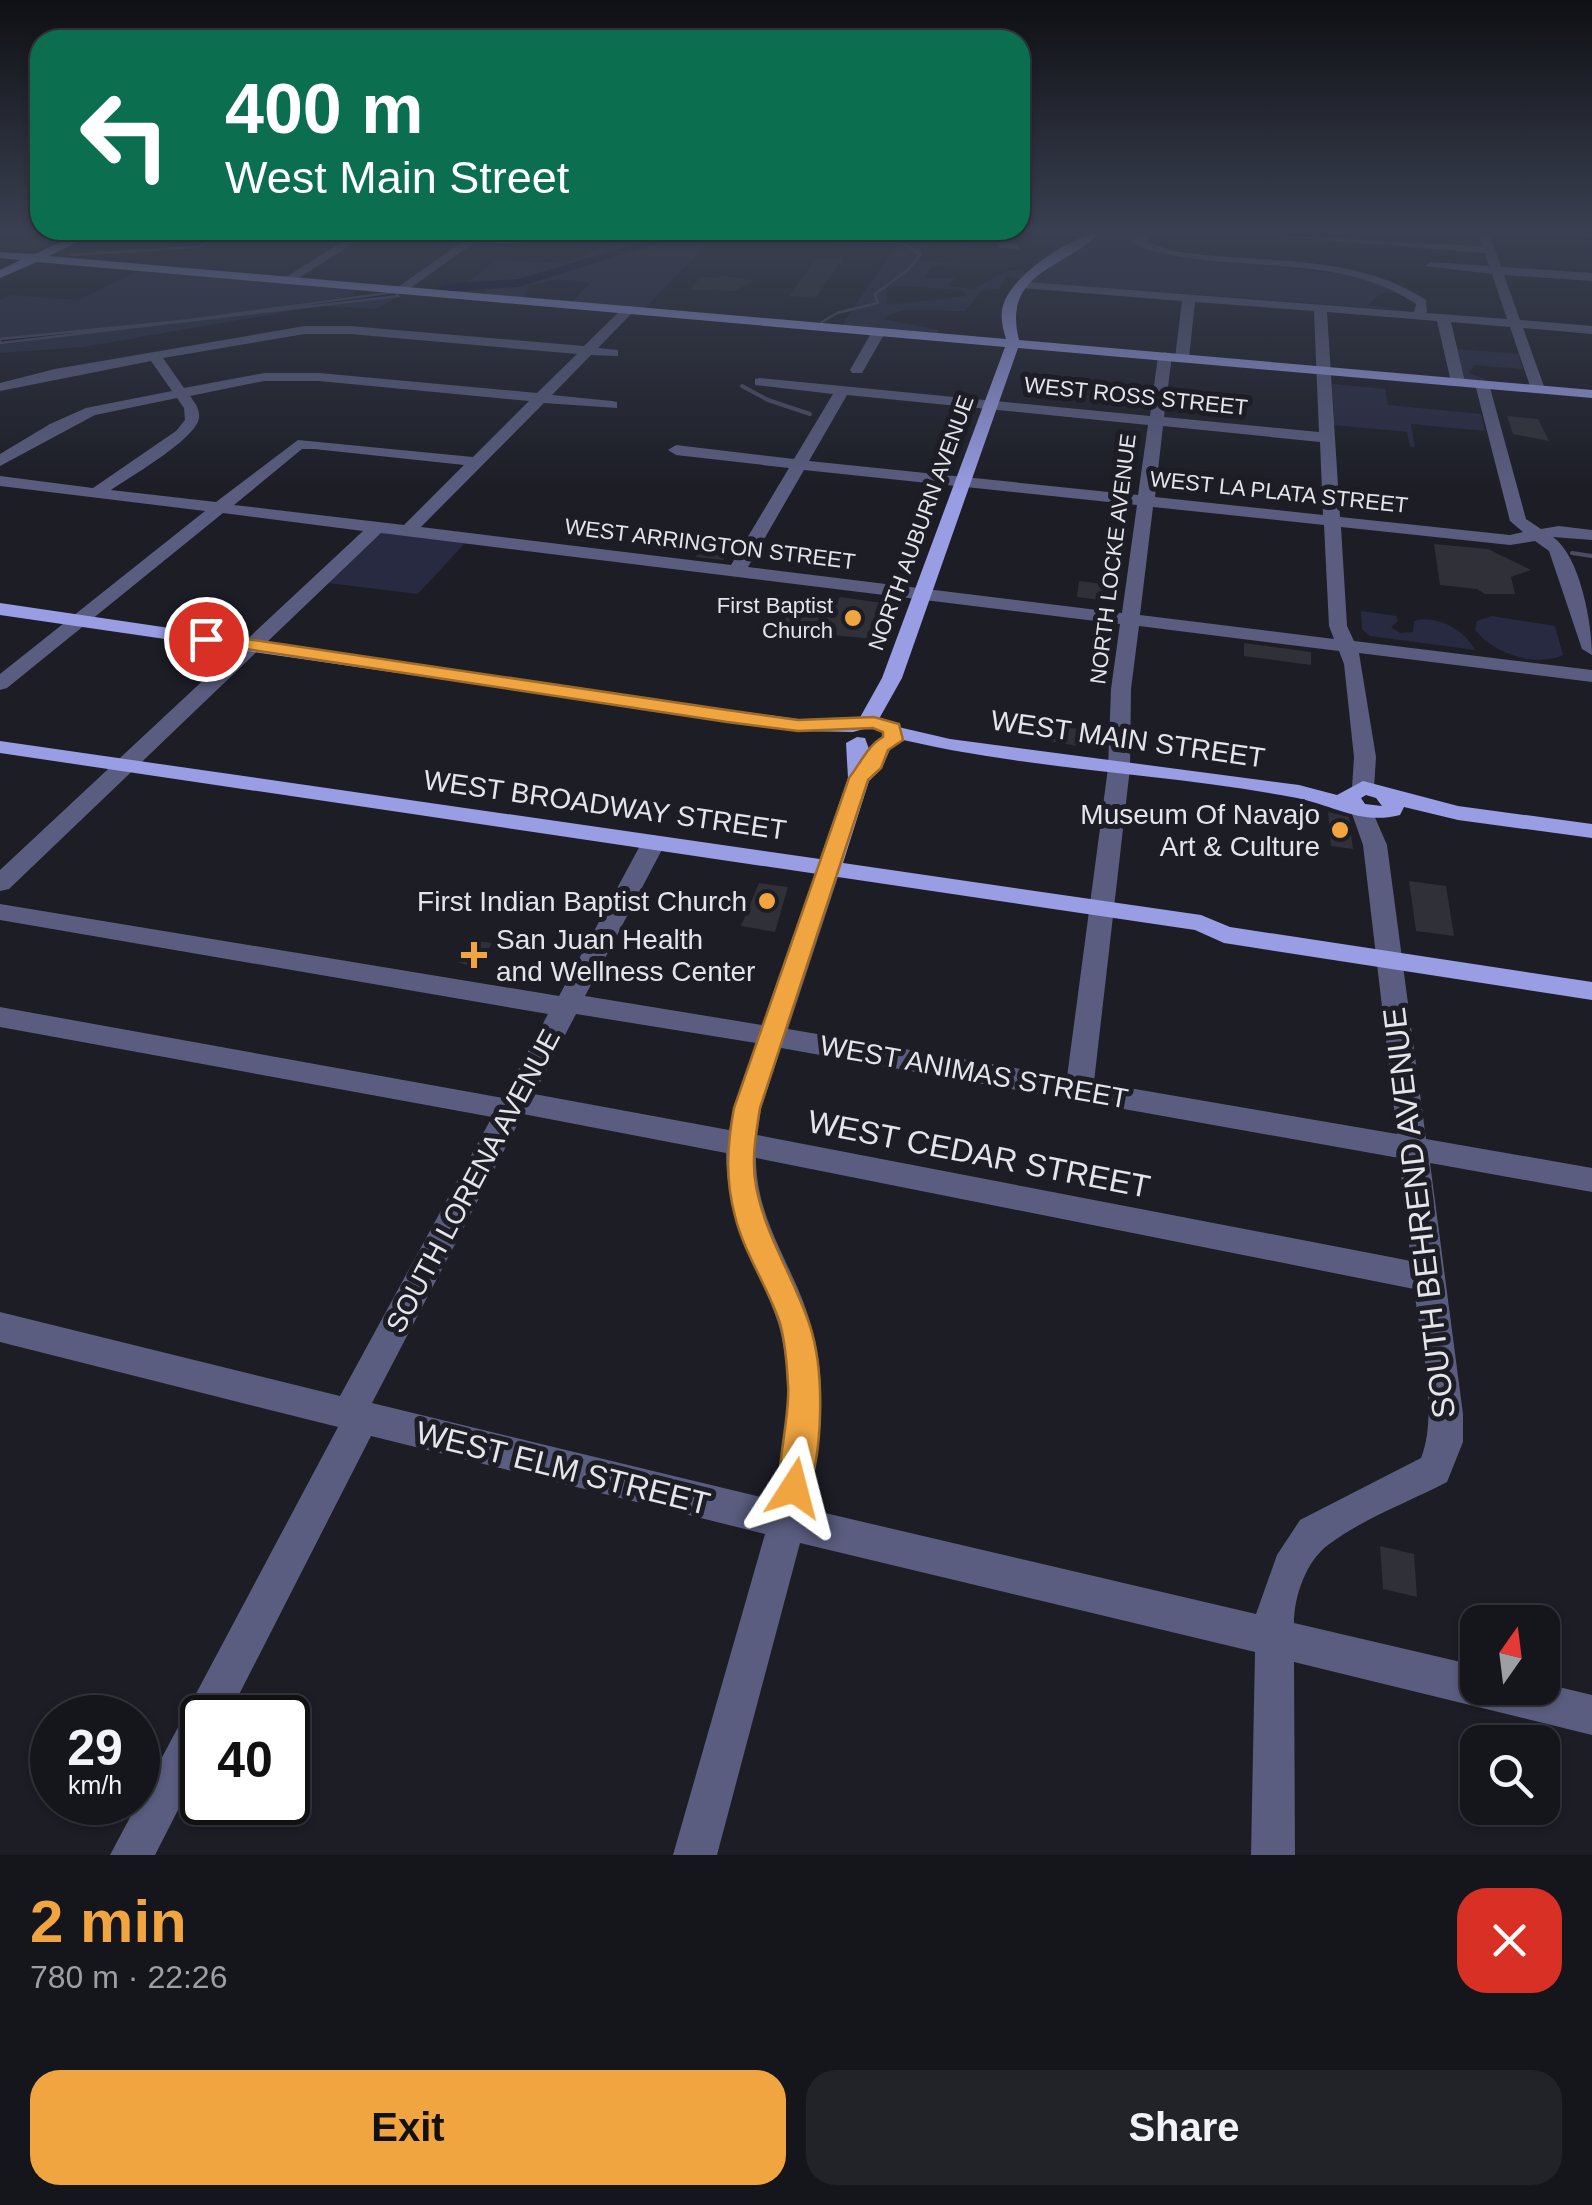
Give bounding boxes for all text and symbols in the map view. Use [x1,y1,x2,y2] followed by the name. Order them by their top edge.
[60,70,190,200] icon: left
[225,70,423,148] text: 400 m
[225,152,569,203] text: West Main Street
[1023,372,1249,420] street label: WEST ROSS STREET
[863,392,979,654] street label: NORTH AUBURN AVENUE
[1085,432,1141,686] street label: NORTH LOCKE AVENUE
[1149,466,1409,518] street label: WEST LA PLATA STREET
[563,514,857,574] street label: WEST ARRINGTON STREET
[717,593,833,643] place label: First Baptist Church
[164,597,249,682] pin
[842,607,864,629] marker: First Baptist Church
[179,612,234,667] icon: arrive
[989,704,1267,774] street label: WEST MAIN STREET
[422,764,788,846] street label: WEST BROADWAY STREET
[1080,799,1320,862] place label: Museum Of Navajo Art & Culture
[1329,819,1351,841] marker: Museum Of Navajo Art & Culture
[417,886,747,917] place label: First Indian Baptist Church
[756,890,778,912] marker: First Indian Baptist Church
[496,924,755,987] place label: San Juan Health and Wellness Center
[461,942,487,968] marker: San Juan Health and Wellness Center
[1376,1005,1462,1421] street label: SOUTH BEHREND AVENUE
[380,1024,566,1338] street label: SOUTH LORENA AVENUE
[818,1030,1130,1114] street label: WEST ANIMAS STREET
[805,1103,1153,1205] street label: WEST CEDAR STREET
[412,1414,714,1522] street label: WEST ELM STREET
[742,1436,846,1540] position arrow
[1460,1605,1560,1705] north arrow
[1460,1605,1560,1825] map controls
[180,1695,310,1825] speed limit sign: 40
[67,1720,123,1776] text: 29
[1460,1725,1560,1825] button: search
[68,1771,122,1799] text: km/h
[30,1888,187,1955] text: 2 min
[1457,1888,1562,1993] button: close
[30,1959,227,1995] text: 780 m · 22:26
[30,2070,786,2185] button: Exit
[806,2070,1562,2185] button: Share

